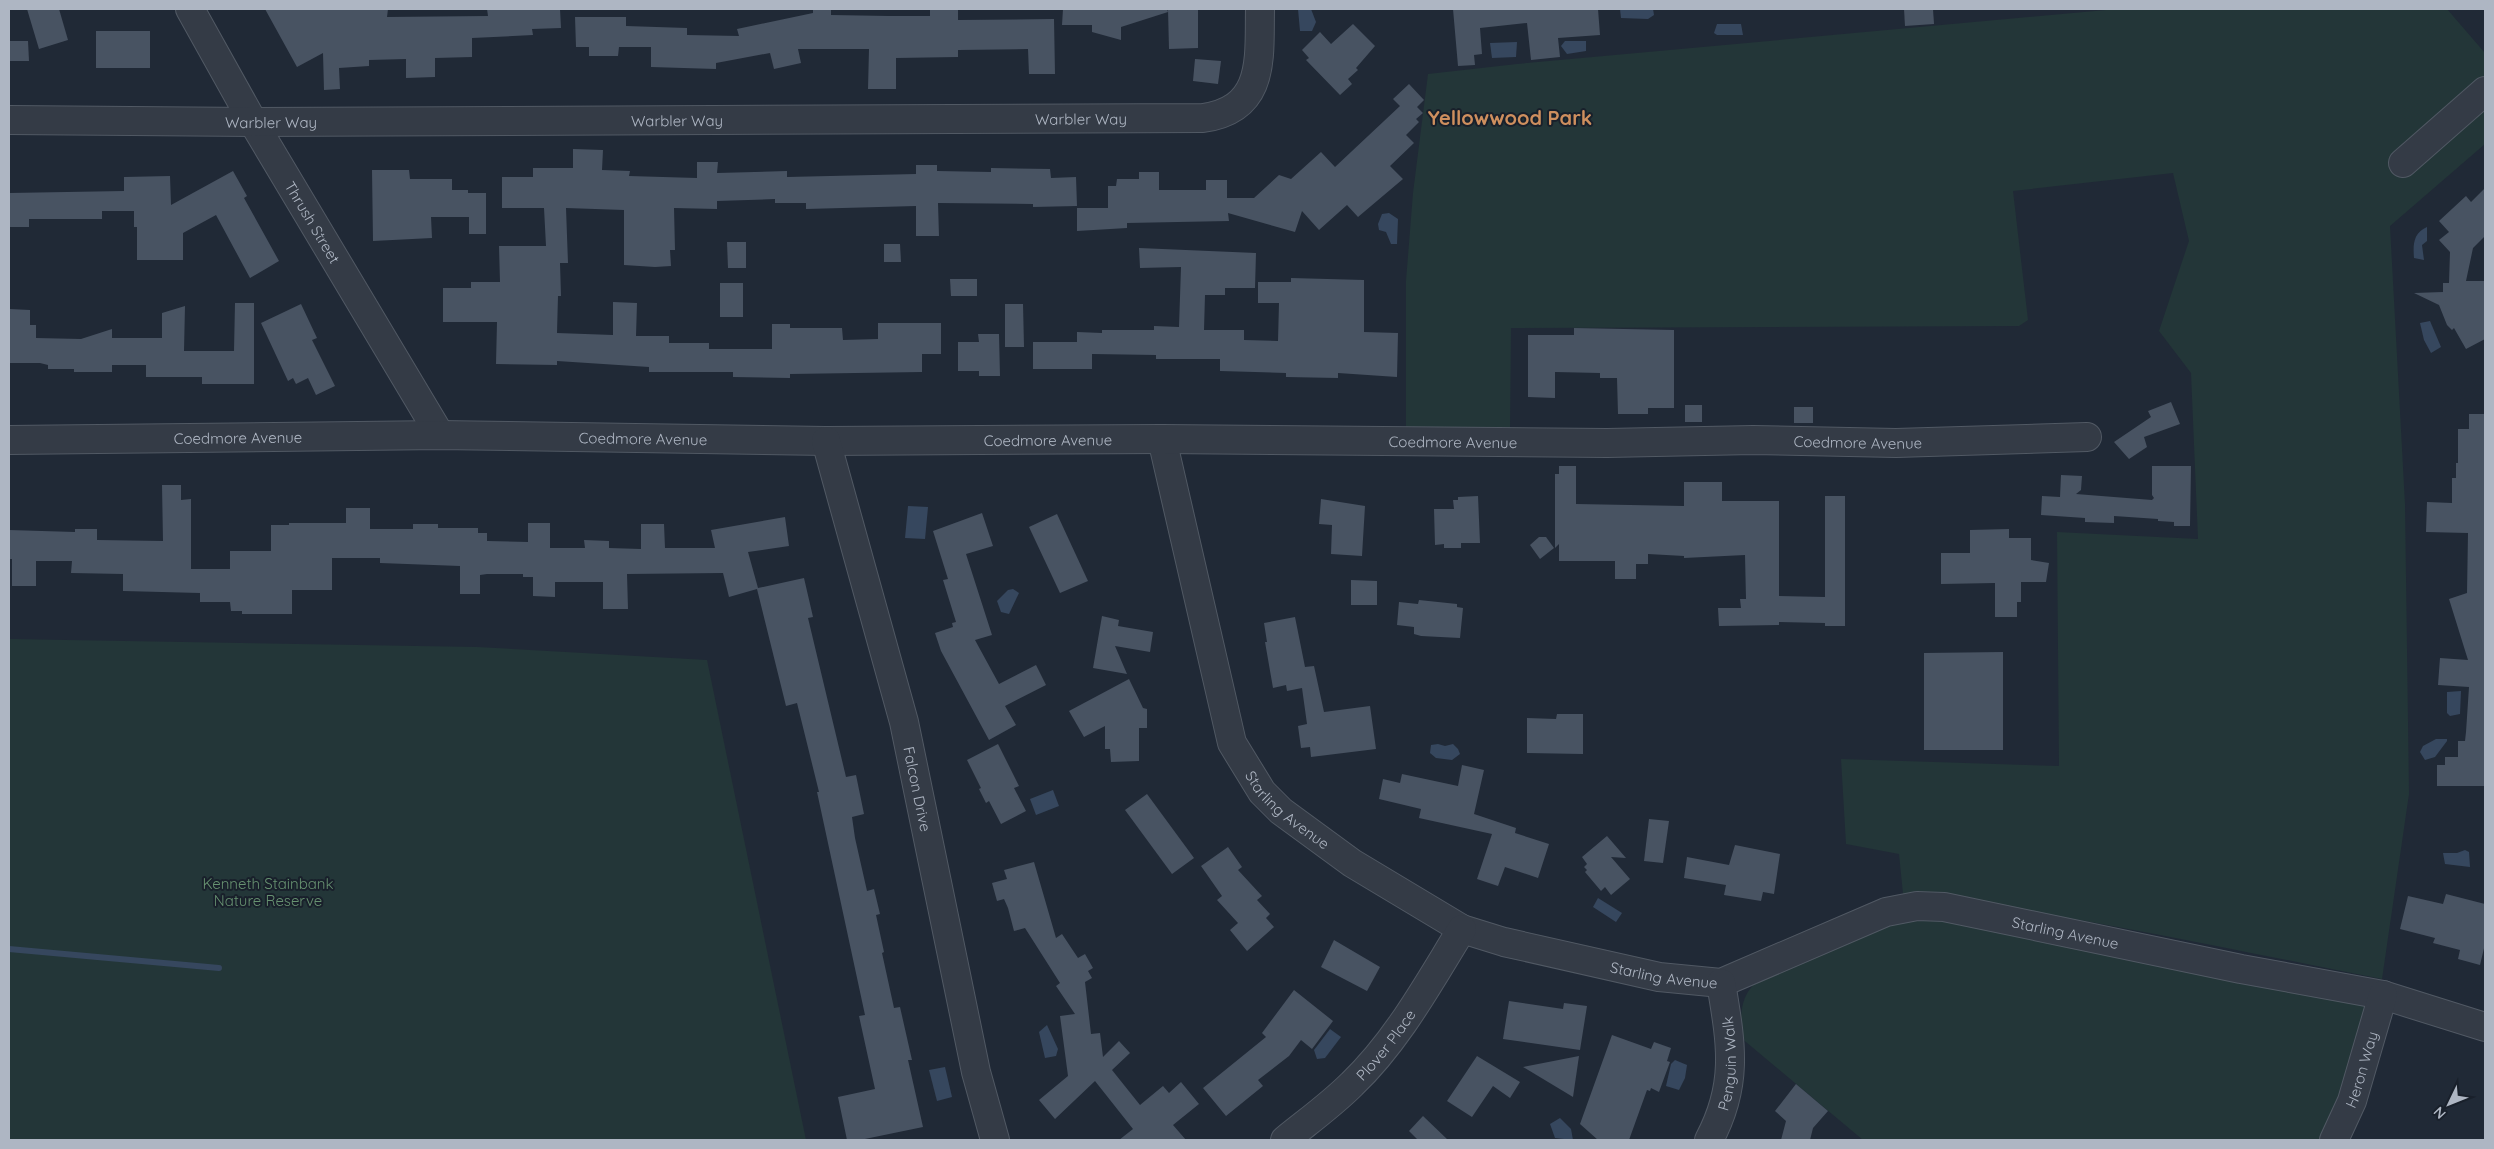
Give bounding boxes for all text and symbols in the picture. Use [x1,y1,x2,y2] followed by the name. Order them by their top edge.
[1428,105,1592,130] district label: Yellowwood Park
[1035,109,1127,128] street label: Warbler Way
[631,111,723,130] street label: Warbler Way
[225,112,317,132] street label: Warbler Way
[281,177,345,267] street label: Thrush Street
[174,427,302,448] street label: Coedmore Avenue
[579,428,707,449] street label: Coedmore Avenue
[984,430,1112,450] street label: Coedmore Avenue
[1793,431,1922,453] street label: Coedmore Avenue
[1389,432,1517,452] street label: Coedmore Avenue
[900,745,936,833] street label: Falcon Drive
[1242,767,1333,853] street label: Starling Avenue
[202,874,334,910] park label: Kenneth Stainbank Nature Reserve
[2010,912,2121,953] street label: Starling Avenue
[1608,957,1719,992] street label: Starling Avenue
[1352,1006,1419,1084] street label: Plover Place
[1713,1015,1740,1113] street label: Penguin Walk
[2341,1029,2381,1111] street label: Heron Way
[2424,1079,2474,1129] north arrow
[2429,1103,2450,1123] text: N

